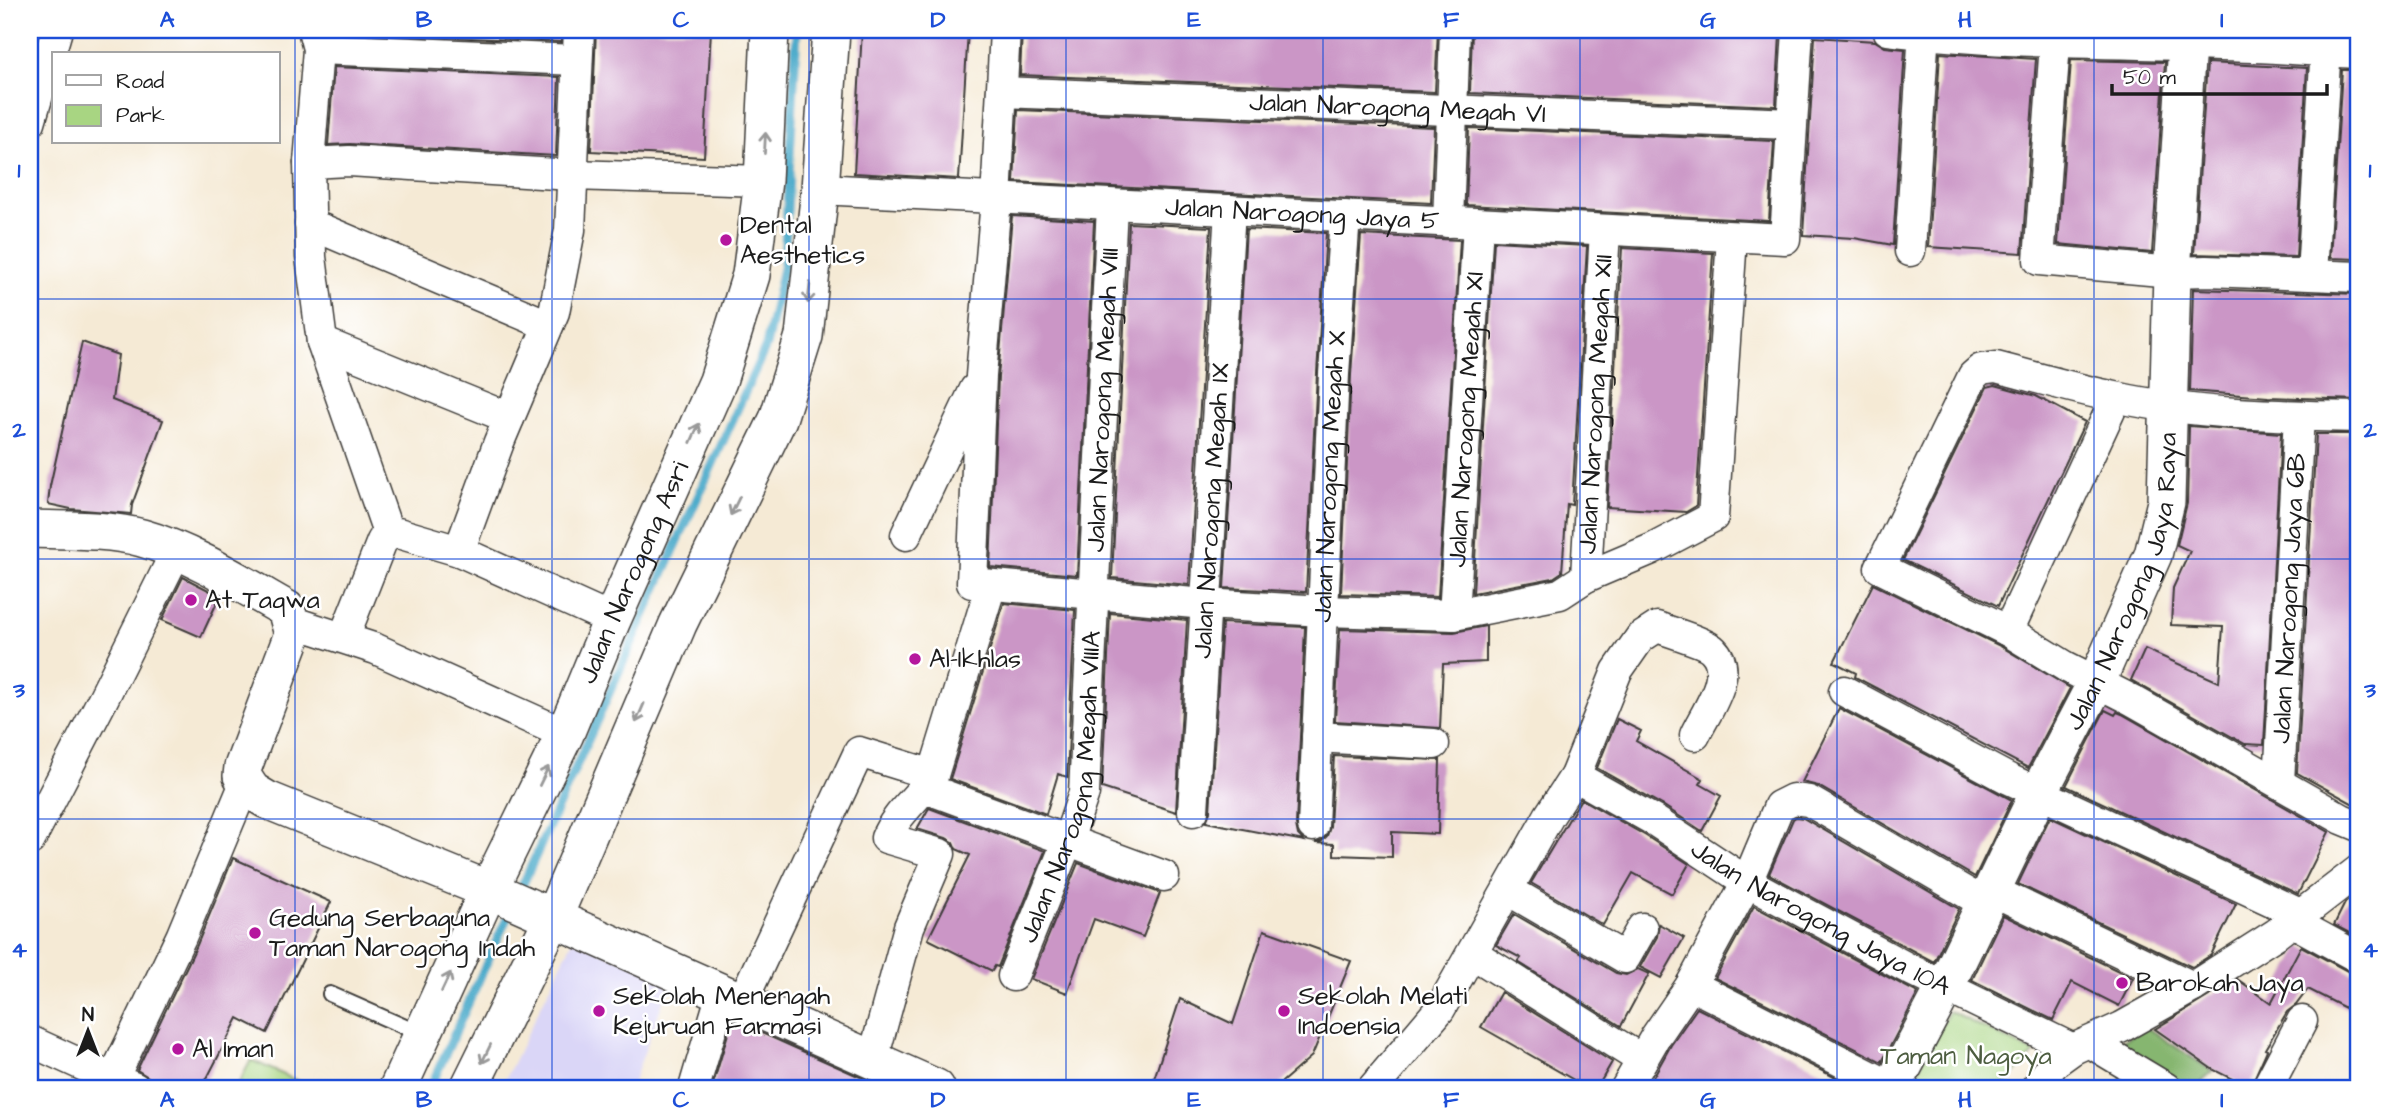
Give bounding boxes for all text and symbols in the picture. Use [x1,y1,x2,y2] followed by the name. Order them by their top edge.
[160,4,175,36] text: A
[416,4,433,36] text: B
[673,4,690,36] text: C
[931,4,946,36] text: D
[1187,4,1201,36] text: E
[1443,4,1460,36] text: F
[1700,4,1716,36] text: G
[1958,4,1972,36] text: H
[2220,4,2224,36] text: I
[52,52,280,144] legend
[2112,52,2328,96] scale bar
[2123,63,2177,92] text: 50 m
[116,67,164,96] text: Road
[1249,84,1547,132] street label: Jalan Narogong Megah VI
[116,101,165,130] text: Park
[758,132,771,155] one-way arrow
[18,154,21,186] text: 1
[2369,154,2372,186] text: 1
[1164,189,1440,239] street label: Jalan Narogong Jaya 5
[740,207,865,273] place label: Dental Aesthetics
[718,232,734,248] marker: Dental Aesthetics
[1077,247,1128,553] street label: Jalan Narogong Megah VIII
[1569,253,1622,555] street label: Jalan Narogong Megah XII
[1439,270,1493,568] street label: Jalan Narogong Megah XI
[802,281,815,304] one-way arrow
[1304,329,1355,623] street label: Jalan Narogong Megah X
[1184,362,1239,659] street label: Jalan Narogong Megah IX
[11,414,26,446] text: 2
[2362,414,2377,446] text: 2
[689,423,702,445] one-way arrow
[2056,432,2187,737] street label: Jalan Narogong Jaya Raya
[2263,452,2315,744] street label: Jalan Narogong Jaya 6B
[570,456,698,689] street label: Jalan Narogong Asri
[728,495,742,516] one-way arrow
[205,582,320,618] place label: At Taqwa
[183,592,199,608] marker: At Taqwa
[1010,630,1110,948] street label: Jalan Narogong Megah VIIIA
[929,641,1021,677] place label: Al-Ikhlas
[907,651,923,667] marker: Al-Ikhlas
[12,674,25,706] text: 3
[2363,674,2376,706] text: 3
[633,702,646,723] one-way arrow
[538,766,552,787] one-way arrow
[1683,831,1957,1005] street label: Jalan Narogong Jaya 10A
[269,900,535,968] place label: Gedung Serbaguna Taman Narogong Indah
[247,925,263,941] marker: Gedung Serbaguna Taman Narogong Indah
[11,934,27,966] text: 4
[2362,934,2378,966] text: 4
[2136,965,2304,1003] place label: Barokah Jaya
[441,971,454,992] one-way arrow
[2114,975,2130,991] marker: Barokah Jaya
[613,978,830,1044] place label: Sekolah Menengah Kejuruan Farmasi
[1298,978,1467,1044] place label: Sekolah Melati Indoensia
[52,996,122,1066] north arrow
[82,1002,94,1029] text: N
[591,1003,607,1019] marker: Sekolah Menengah Kejuruan Farmasi
[1276,1003,1292,1019] marker: Sekolah Melati Indoensia
[192,1031,274,1067] place label: Al Iman
[1880,1038,2052,1076] park label: Taman Nagoya
[170,1041,186,1057] marker: Al Iman
[479,1043,492,1064] one-way arrow
[160,1084,175,1116] text: A
[416,1084,433,1116] text: B
[673,1084,690,1116] text: C
[931,1084,946,1116] text: D
[1187,1084,1201,1116] text: E
[1443,1084,1460,1116] text: F
[1700,1084,1716,1116] text: G
[1958,1084,1972,1116] text: H
[2220,1084,2224,1116] text: I

